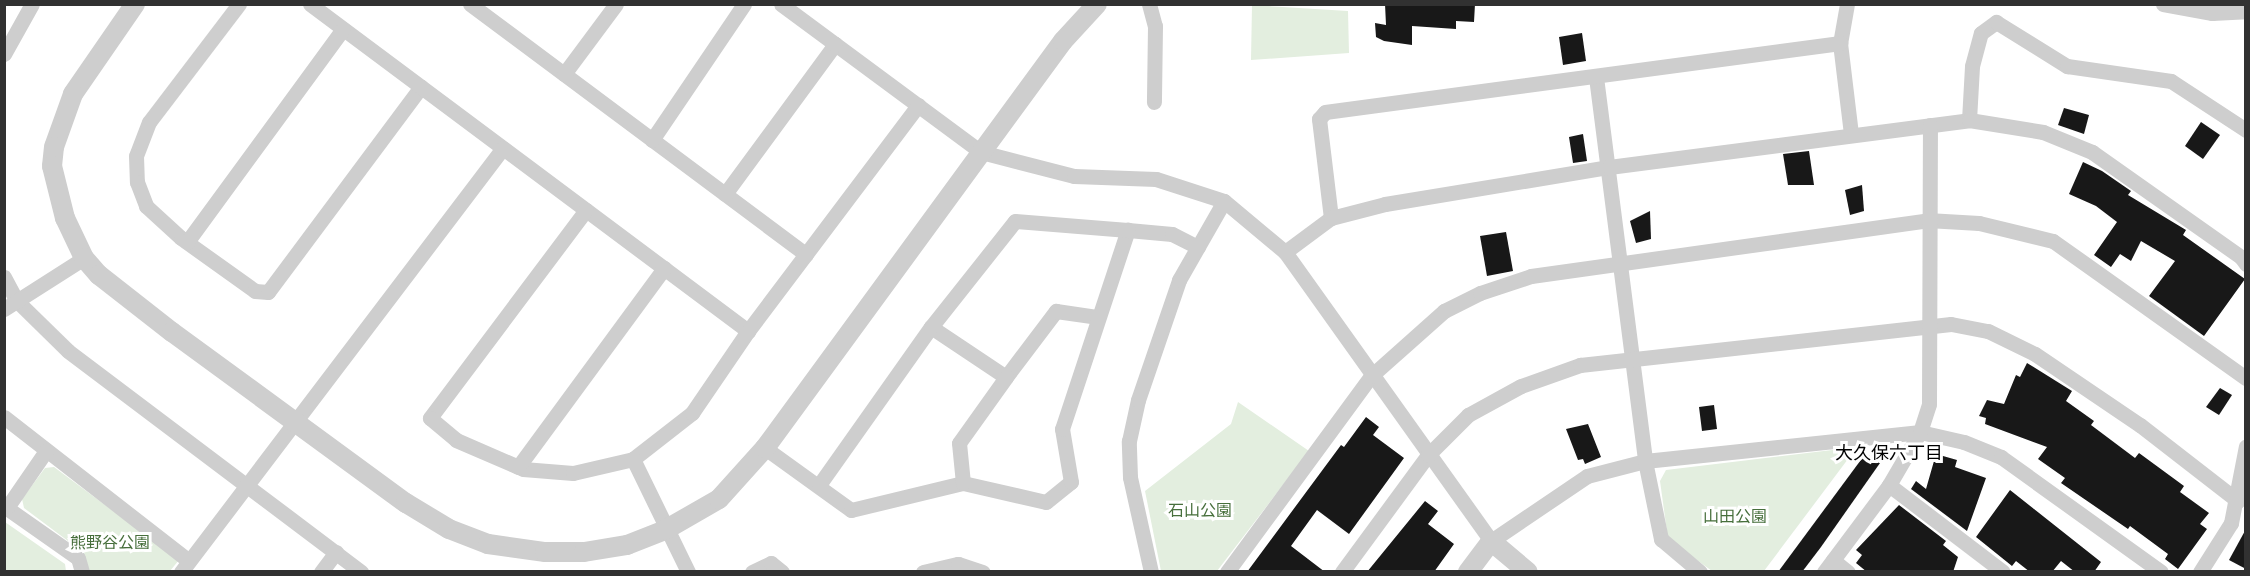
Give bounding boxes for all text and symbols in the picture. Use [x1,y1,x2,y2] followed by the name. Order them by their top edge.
[1835,442,1943,464] district label: 大久保六丁目
[1168,501,1232,521] park label: 石山公園
[1703,507,1767,527] park label: 山田公園
[70,533,150,553] park label: 熊野谷公園

